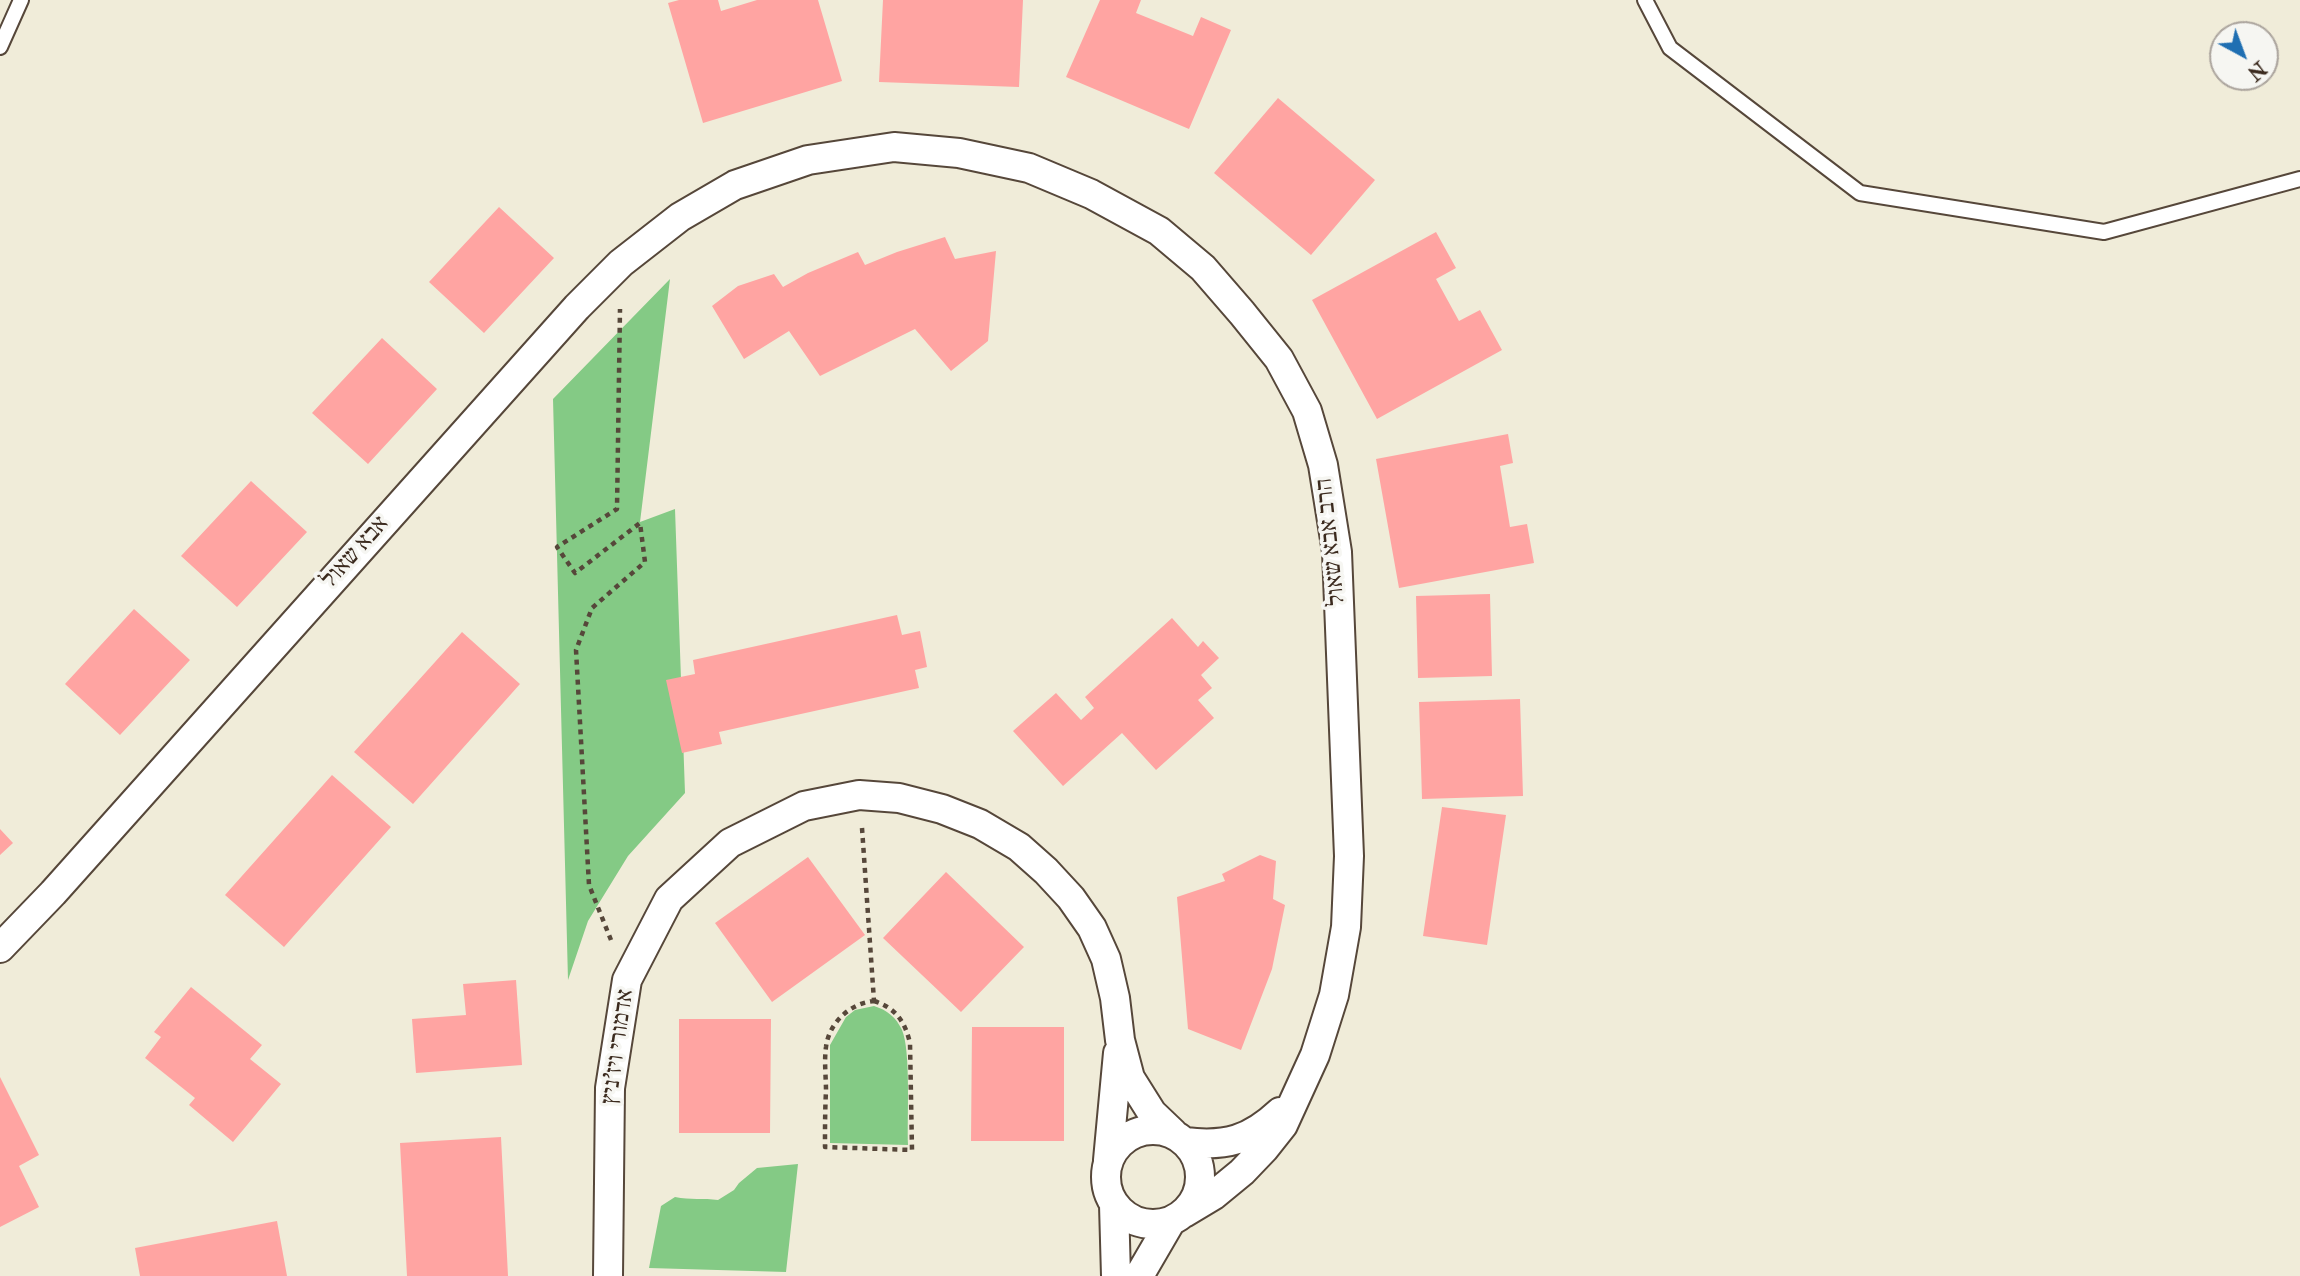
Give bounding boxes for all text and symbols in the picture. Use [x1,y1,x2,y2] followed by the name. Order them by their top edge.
[2209,21,2279,91] north arrow
[2242,56,2271,85] text: N
[1311,477,1353,607] street label: הרב אבא שאול
[316,511,396,595] street label: אבא שאול
[597,987,641,1107] street label: אדמורי ויז'ניץ

